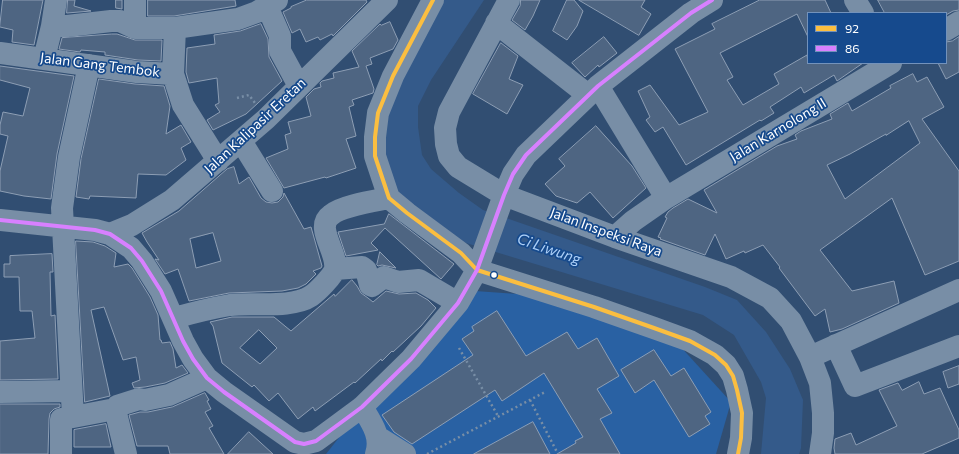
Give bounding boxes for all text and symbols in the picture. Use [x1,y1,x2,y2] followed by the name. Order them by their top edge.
[807,12,947,64] legend
[845,21,859,35] text: 92
[845,41,860,55] text: 86
[39,49,161,81] street label: Jalan Gang Tembok
[201,75,309,177] street label: Jalan Kalipasir Eretan
[727,95,829,165] street label: Jalan Karnolong II
[548,204,664,260] street label: Jalan Inspeksi Raya
[515,230,583,268] water label: Ci Liwung
[489,270,499,280] unlabelled marker

